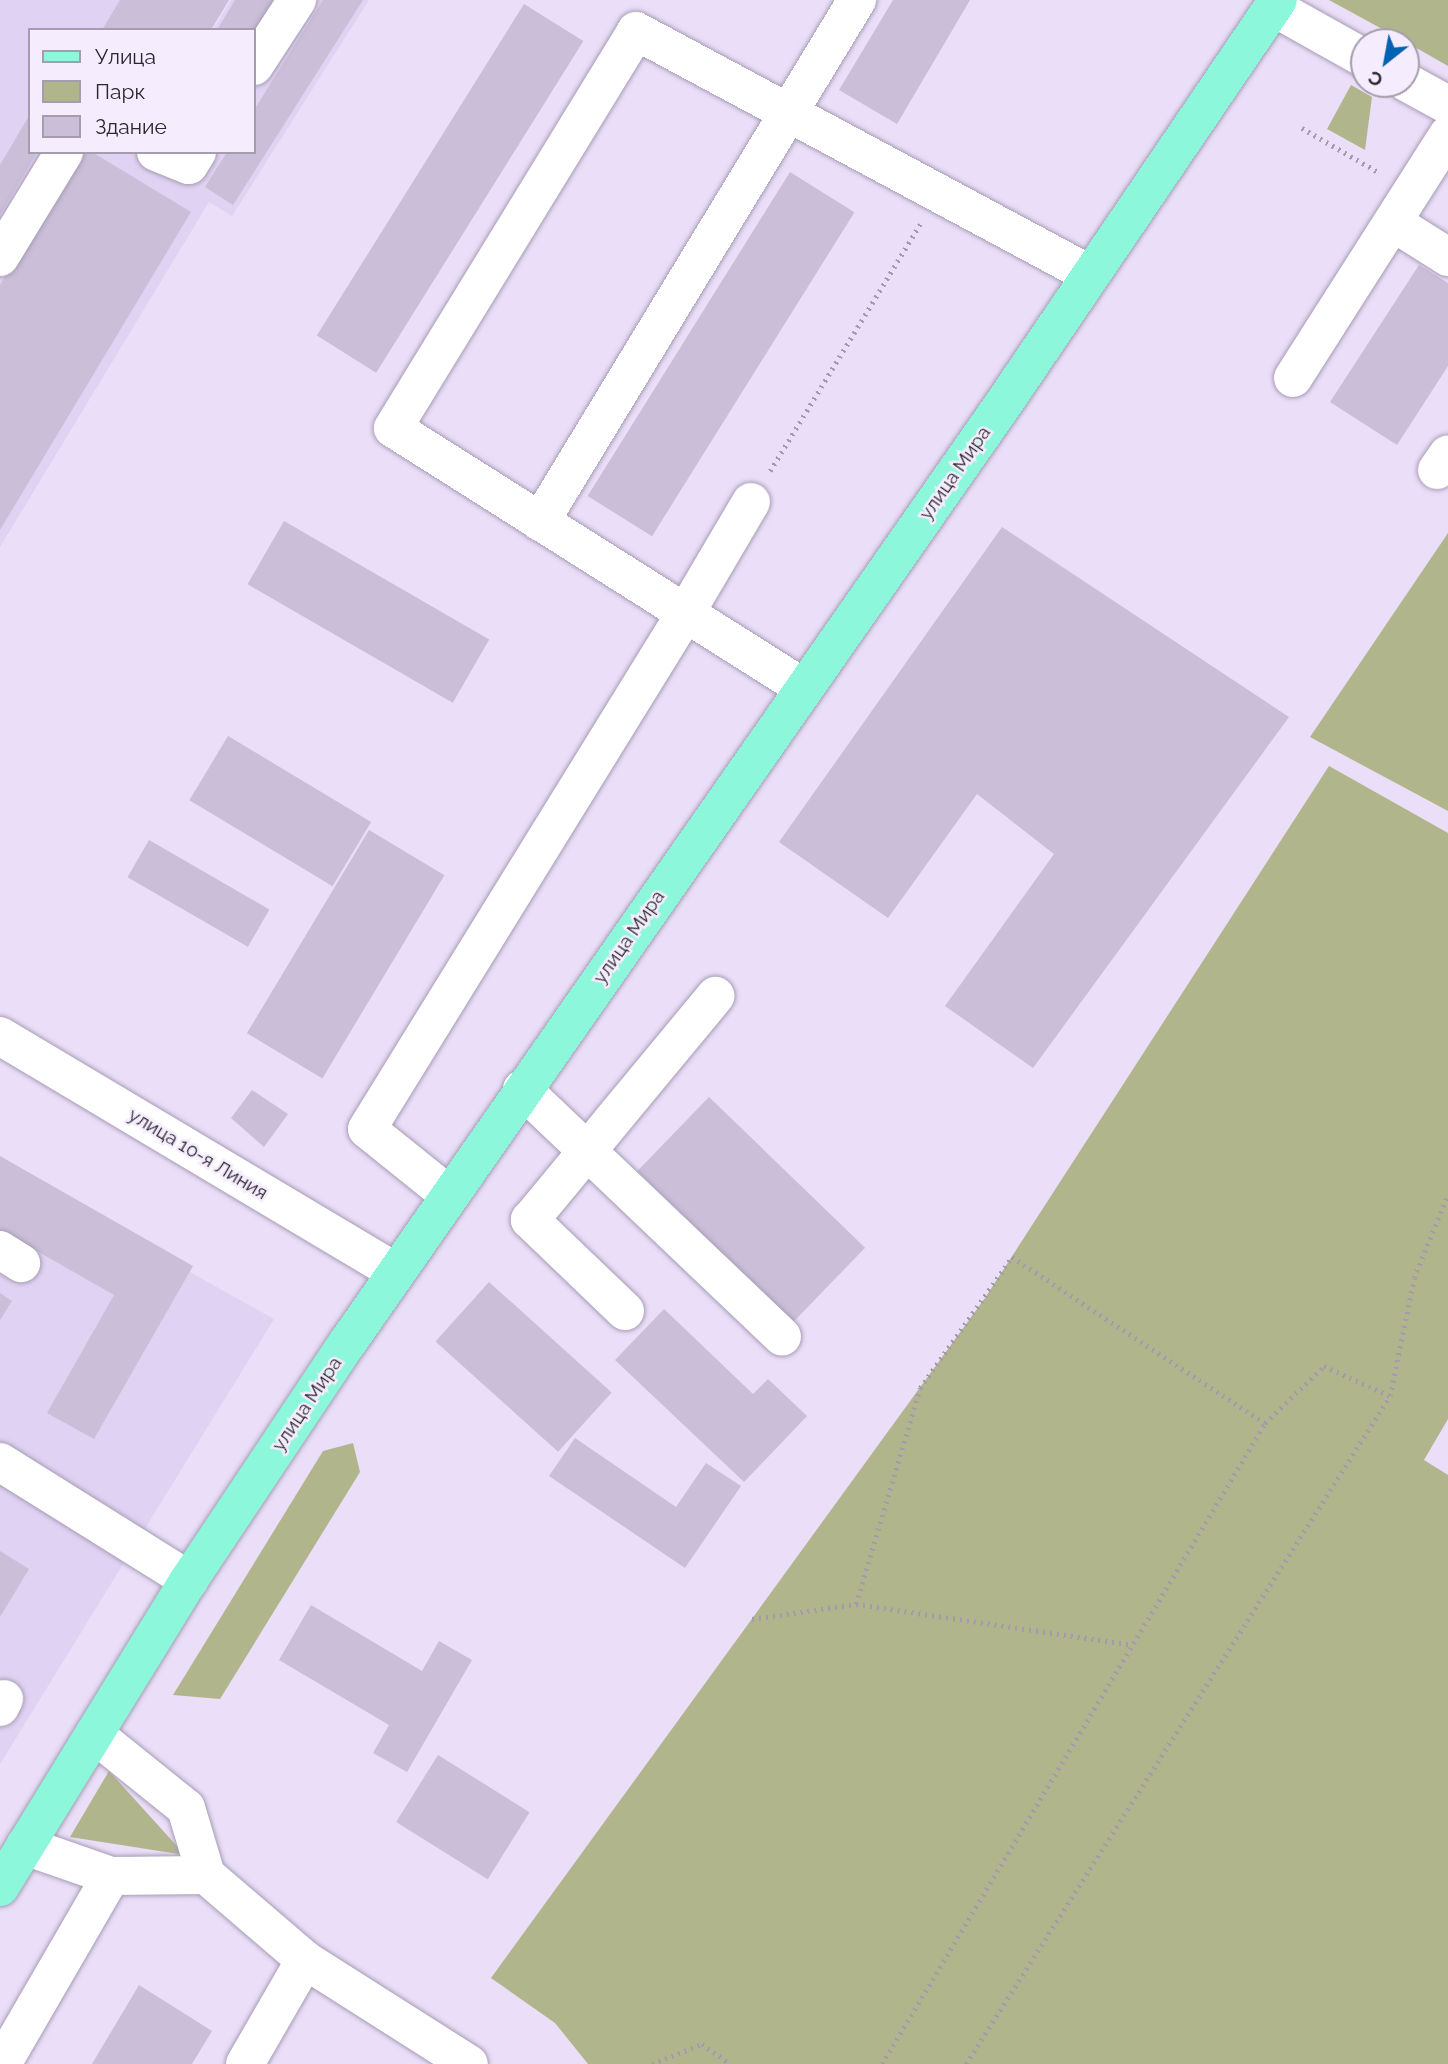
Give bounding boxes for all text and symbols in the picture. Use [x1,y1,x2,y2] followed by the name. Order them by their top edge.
[28,28,256,154] legend
[1350,28,1420,98] north arrow
[95,44,156,69] text: Улица
[1364,67,1386,92] text: С
[95,79,145,104] text: Парк
[95,114,167,139] text: Здание
[915,422,995,524] street label: улица Мира
[589,886,669,988] street label: улица Мира
[124,1103,272,1205] street label: улица 10-я Линия
[267,1353,347,1455] street label: улица Мира

